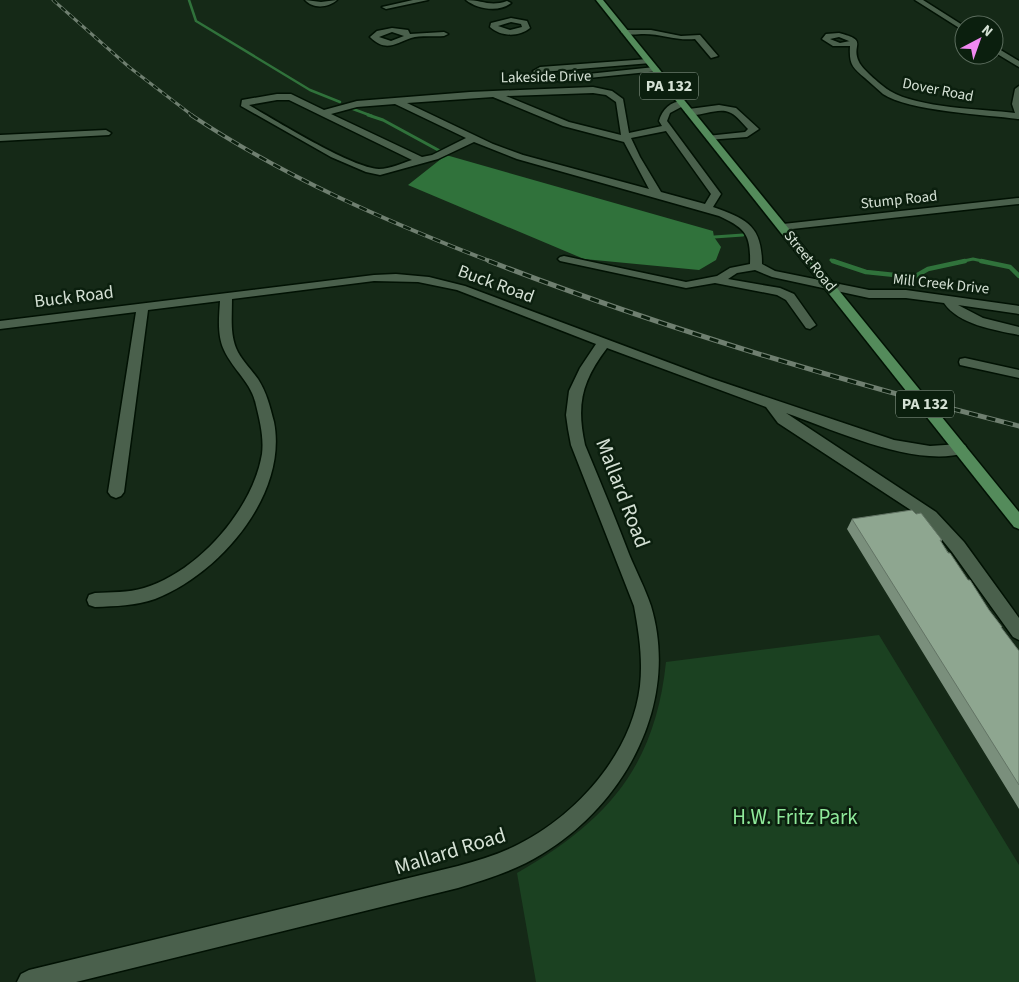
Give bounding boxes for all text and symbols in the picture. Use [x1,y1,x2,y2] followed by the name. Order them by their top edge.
[954,15,1004,65] north arrow
[977,20,997,42] text: N
[500,66,592,88] street label: Lakeside Drive
[640,72,698,100] road number: PA 132
[901,73,975,107] street label: Dover Road
[860,186,938,214] street label: Stump Road
[779,226,841,296] street label: Street Road
[454,259,538,309] street label: Buck Road
[892,269,990,299] street label: Mill Creek Drive
[33,280,115,314] street label: Buck Road
[896,390,954,418] road number: PA 132
[588,434,658,552] street label: Mallard Road
[732,802,858,832] park label: H.W. Fritz Park
[391,820,509,882] street label: Mallard Road

